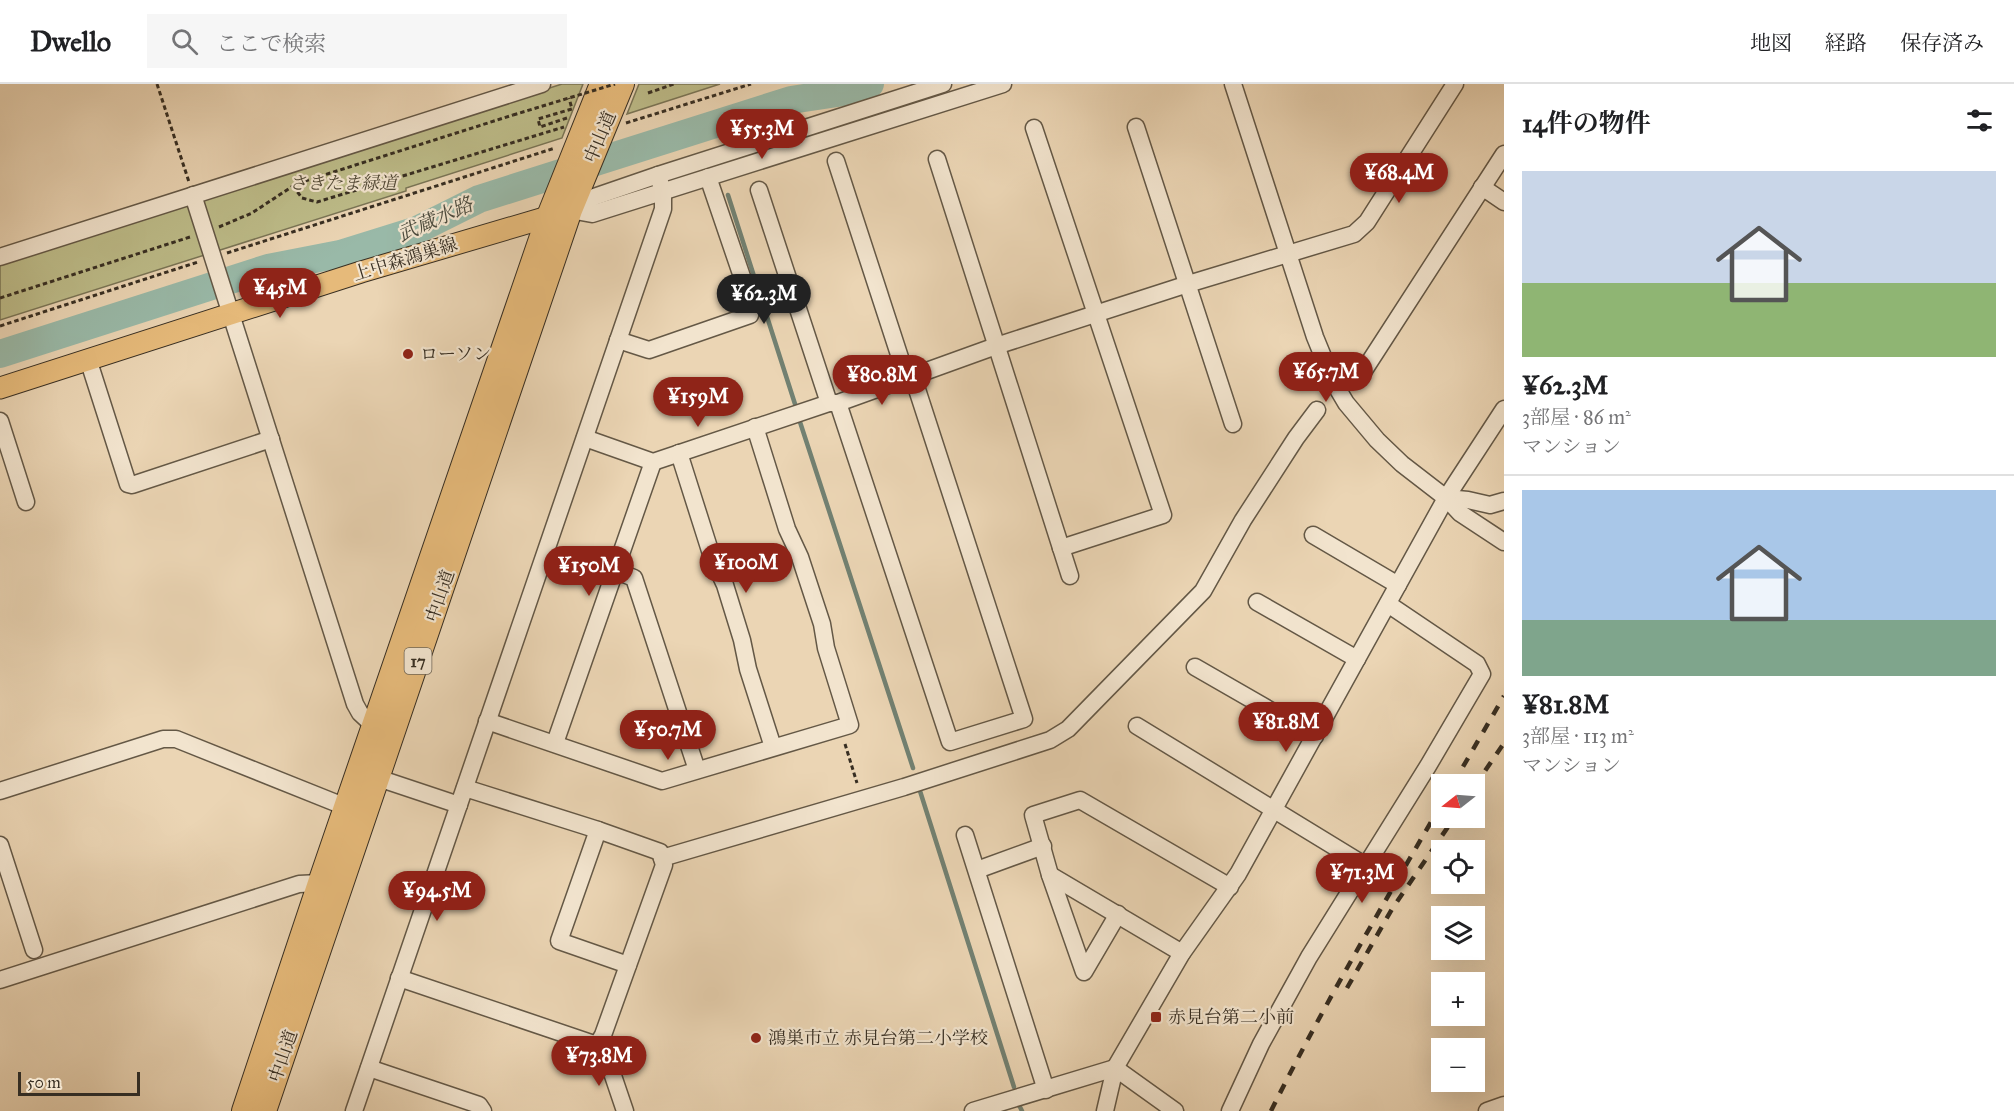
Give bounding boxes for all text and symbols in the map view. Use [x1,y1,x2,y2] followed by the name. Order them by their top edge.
[147,14,567,68] search box
[30,24,111,59] text: Dwello
[168,25,201,58] icon: search
[216,30,326,57] text: ここで検索
[1750,30,1792,56] text: 地図
[1825,30,1867,56] text: 経路
[1900,30,1984,56] text: 保存済み
[1963,104,1996,137] icon: filters
[1522,107,1651,139] text: 14件の物件
[579,108,621,166] street label: 中山道
[713,109,811,160] pin: ¥55.3M
[730,116,794,140] text: ¥55.3M
[1350,153,1448,204] pin: ¥68.4M
[1364,160,1434,184] text: ¥68.4M
[289,172,400,194] park label: さきたま緑道
[394,191,478,246] water label: 武蔵水路
[1705,210,1813,318] icon: home
[350,233,460,285] street label: 上中森鴻巣線
[244,268,316,319] pin: ¥45M
[715,274,813,325] pin: ¥62.3M
[253,275,307,299] text: ¥45M
[731,281,797,305] text: ¥62.3M
[420,343,491,365] place label: ローソン
[401,347,415,361] marker: ローソン
[1277,352,1375,403] pin: ¥65.7M
[833,355,931,406] pin: ¥80.8M
[1293,359,1359,383] text: ¥65.7M
[847,362,917,386] text: ¥80.8M
[1522,369,1608,401] text: ¥62.3M
[656,377,740,428] pin: ¥159M
[667,384,729,408] text: ¥159M
[1522,405,1631,429] text: 3部屋 · 86 m²
[1522,434,1621,458] text: マンション
[1705,529,1813,637] icon: home
[704,543,788,594] pin: ¥100M
[547,546,631,597] pin: ¥150M
[714,550,778,574] text: ¥100M
[558,553,620,577] text: ¥150M
[421,567,459,625] street label: 中山道
[404,648,432,674] road number: 17
[1522,688,1609,720] text: ¥81.8M
[1237,702,1335,753] pin: ¥81.8M
[1252,709,1320,733] text: ¥81.8M
[619,710,717,761] pin: ¥50.7M
[634,717,702,741] text: ¥50.7M
[1522,724,1634,748] text: 3部屋 · 113 m²
[1522,753,1621,777] text: マンション
[1431,774,1485,828] north arrow
[1431,774,1485,1092] map controls
[1431,840,1485,894] button: locate
[1313,853,1411,904] pin: ¥71.3M
[1330,860,1394,884] text: ¥71.3M
[388,871,486,922] pin: ¥94.5M
[402,878,472,902] text: ¥94.5M
[1431,906,1485,960] button: layers
[1431,972,1485,1026] button: +
[1168,1006,1294,1028] place label: 赤見台第二小前
[1149,1010,1163,1024] marker: 赤見台第二小前
[264,1027,302,1085] street label: 中山道
[768,1027,988,1049] place label: 鴻巣市立 赤見台第二小学校
[749,1031,763,1045] marker: 鴻巣市立 赤見台第二小学校
[550,1036,648,1087] pin: ¥73.8M
[1431,1038,1485,1092] button: −
[565,1043,633,1067] text: ¥73.8M
[18,1069,140,1096] scale bar
[27,1073,61,1092] text: 50 m

